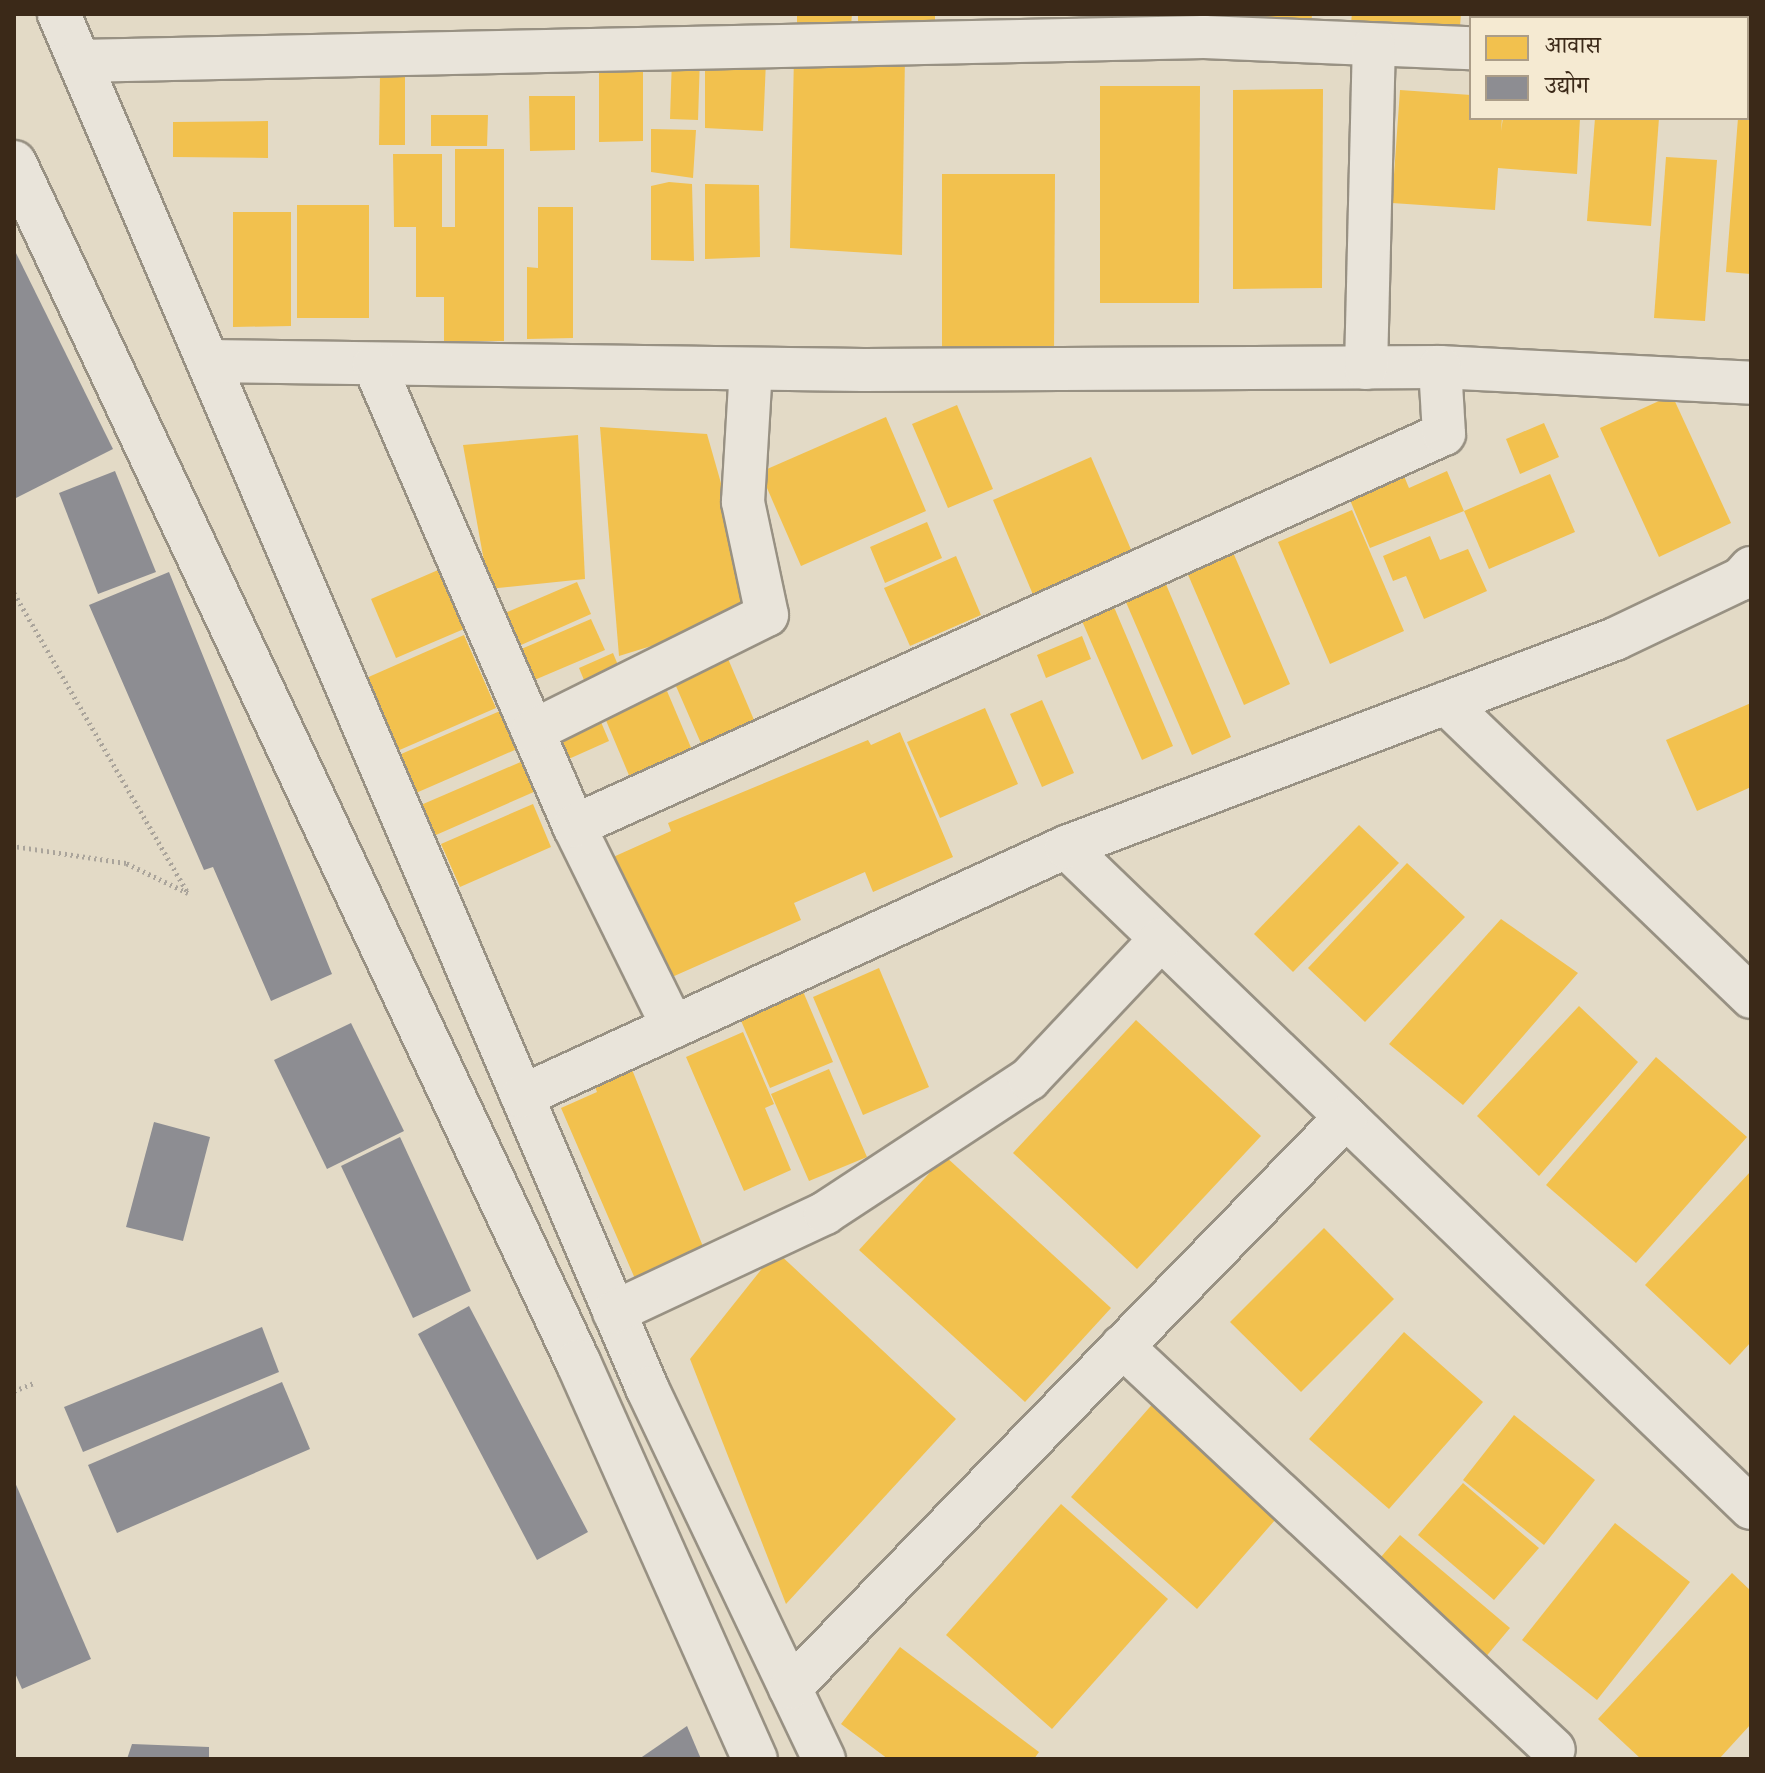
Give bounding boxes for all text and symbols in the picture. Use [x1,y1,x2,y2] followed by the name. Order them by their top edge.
[1469,16,1749,120] legend
[1545,29,1601,61] text: आवास
[1545,69,1589,101] text: उद्योग

